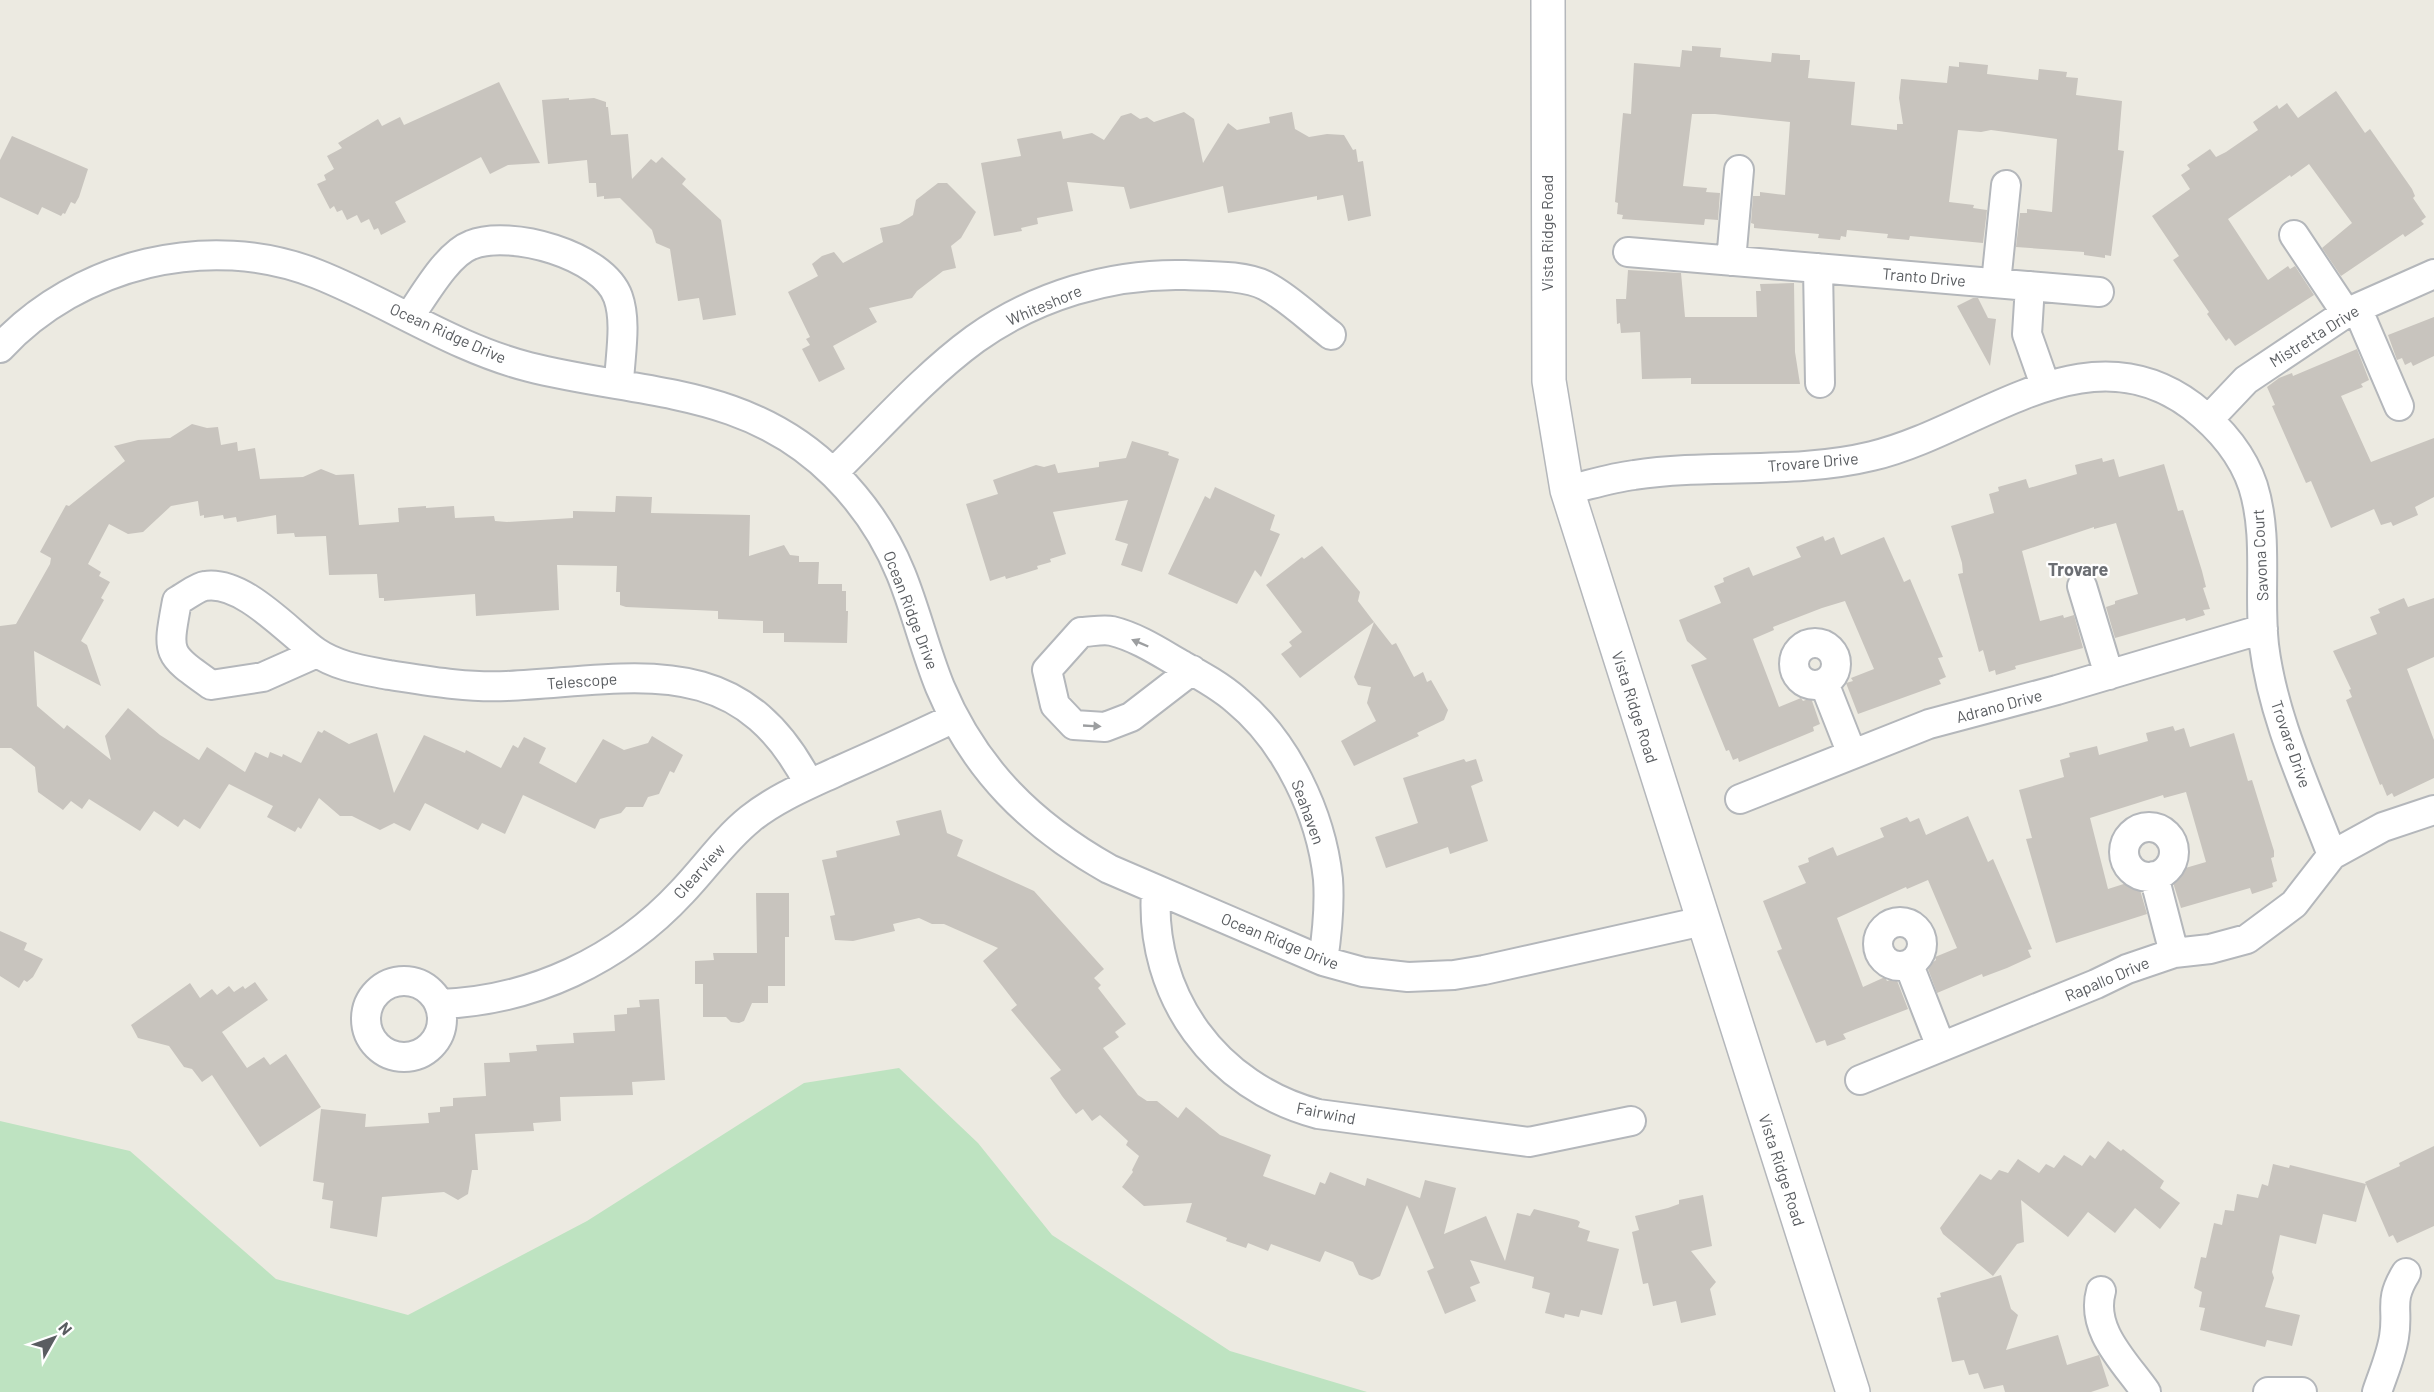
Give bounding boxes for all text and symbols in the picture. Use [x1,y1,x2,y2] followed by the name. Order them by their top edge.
[1537,175,1556,291] street label: Vista Ridge Road
[1881,263,1967,290] street label: Tranto Drive
[1003,280,1084,329] street label: Whiteshore
[387,298,509,367] street label: Ocean Ridge Drive
[2266,301,2362,371] street label: Mistretta Drive
[1767,448,1859,475] street label: Trovare Drive
[2248,508,2271,602] street label: Savona Court
[880,548,943,672] street label: Ocean Ridge Drive
[2048,558,2108,580] district label: Trovare
[1131,638,1149,647] one-way arrow
[1608,648,1663,765] street label: Vista Ridge Road
[546,669,618,692] street label: Telescope
[1954,685,2044,726] street label: Adrano Drive
[2268,698,2315,790] street label: Trovare Drive
[1083,722,1102,731] one-way arrow
[1288,777,1329,847] street label: Seahaven
[669,839,729,902] street label: Clearview
[1219,908,1342,973] street label: Ocean Ridge Drive
[2062,952,2152,1005] street label: Rapallo Drive
[1295,1097,1357,1128] street label: Fairwind
[1755,1111,1810,1228] street label: Vista Ridge Road
[24,1308,84,1368] north arrow
[55,1318,77,1338] text: N

